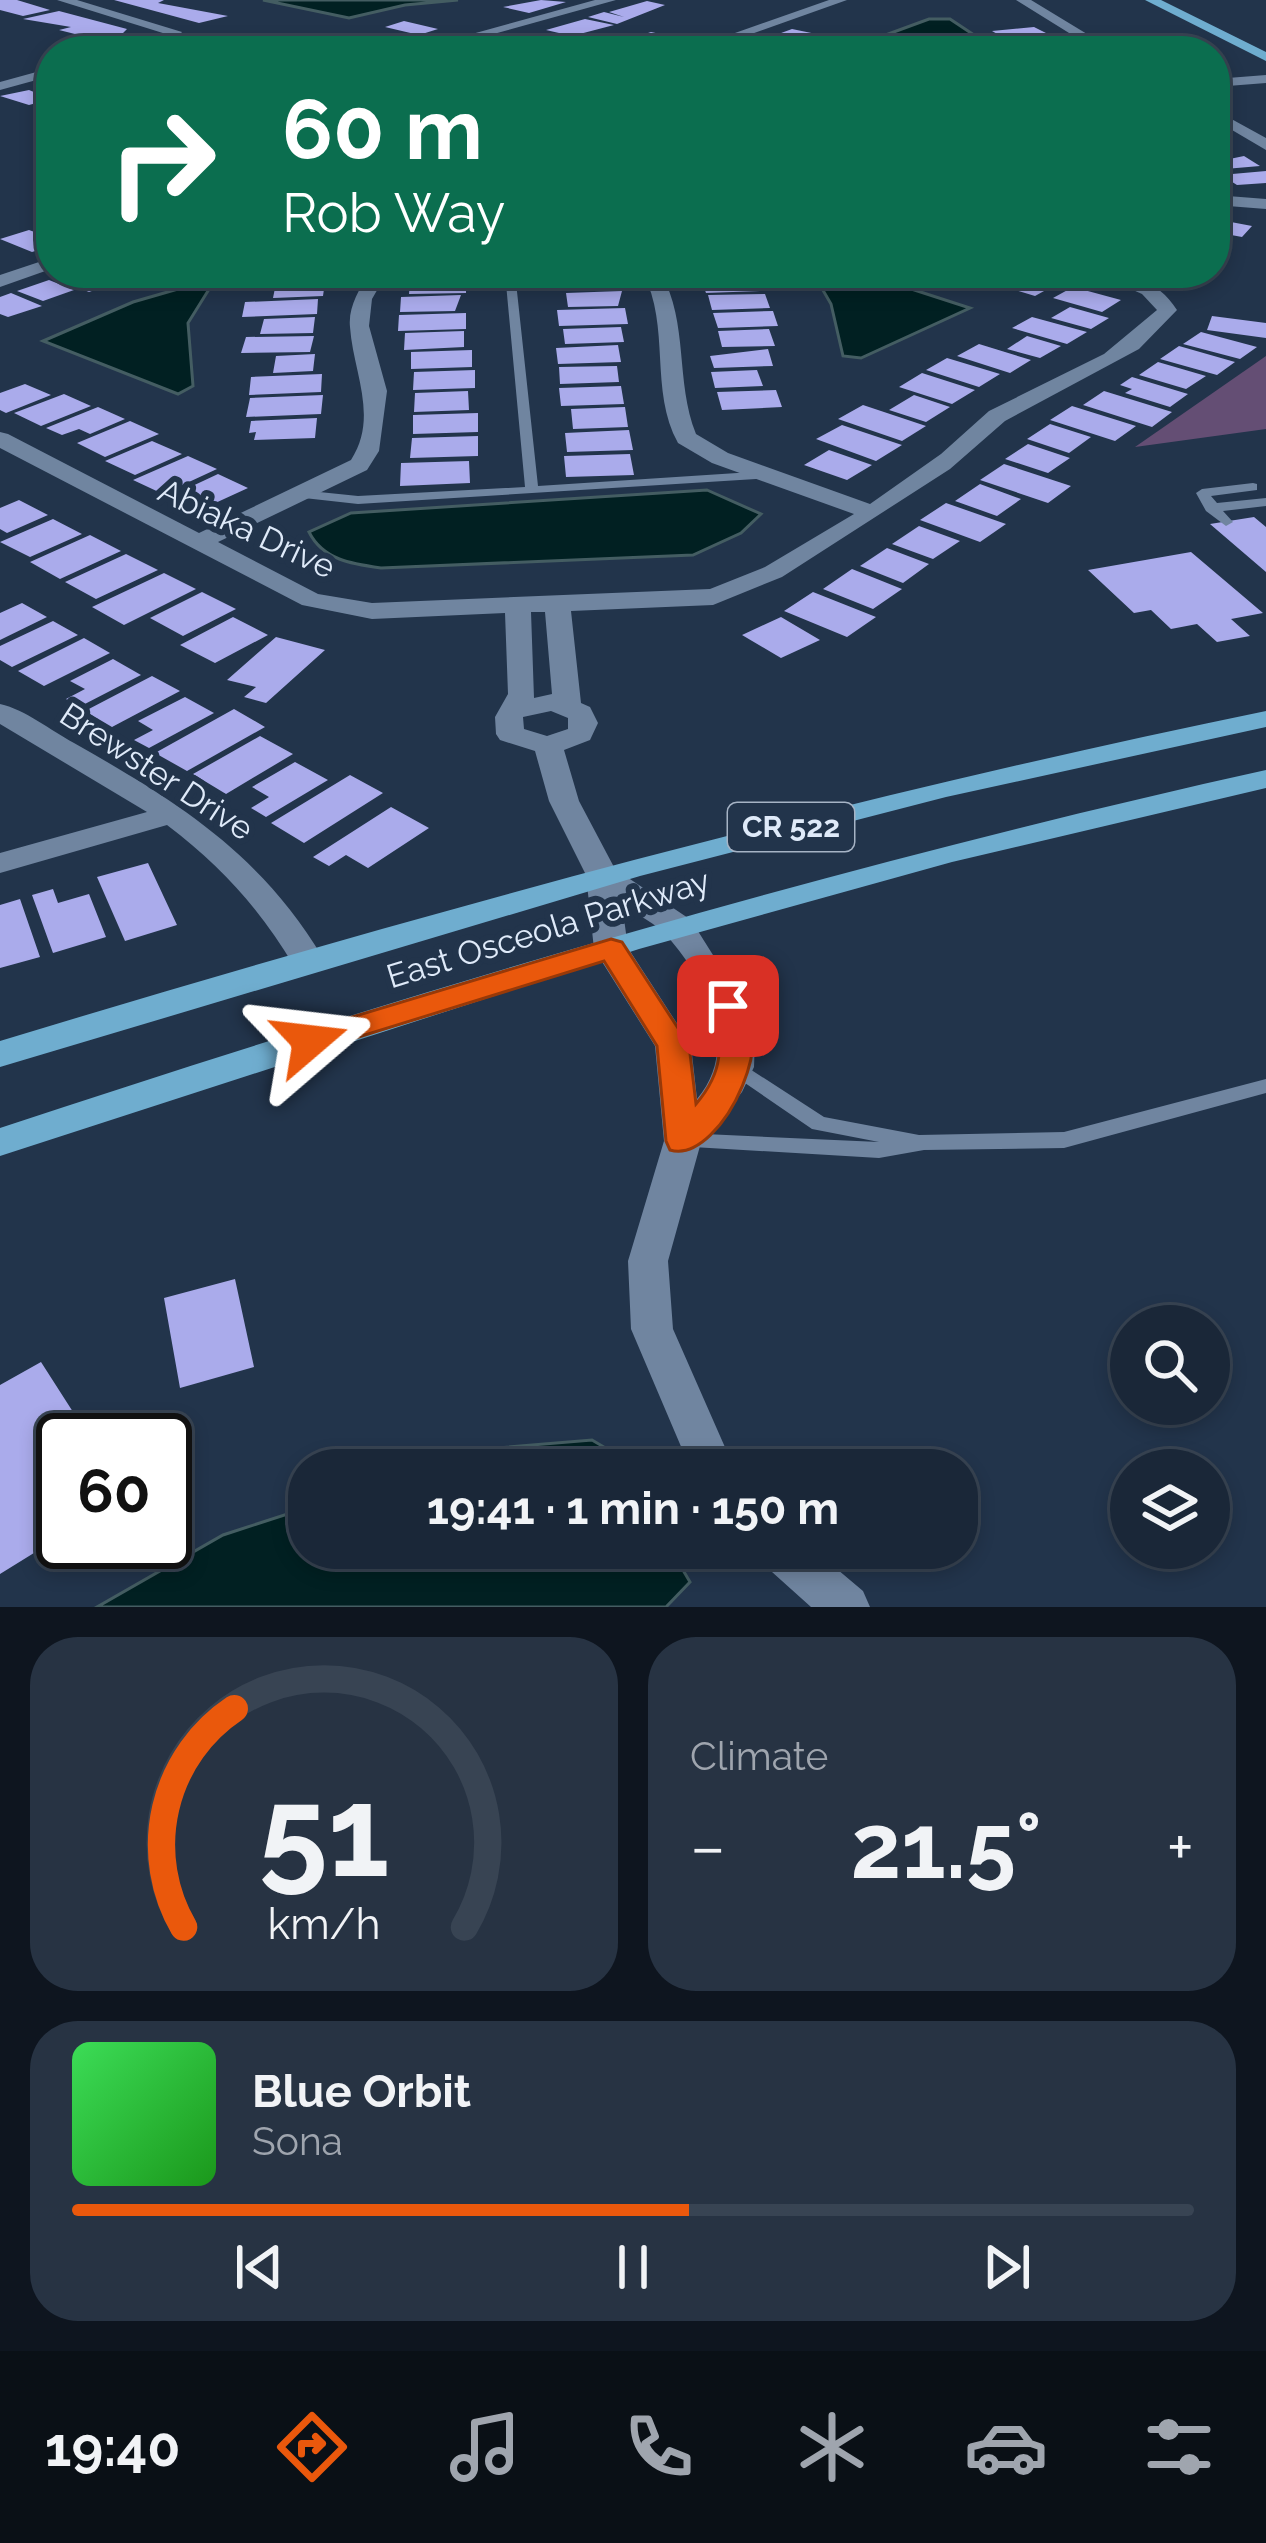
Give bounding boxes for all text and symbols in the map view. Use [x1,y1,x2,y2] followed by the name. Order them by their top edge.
[282,80,483,179] text: 60 m
[84,84,240,240] icon: right
[282,181,505,245] text: Rob Way
[152,471,341,586] street label: Abiaka Drive
[53,695,261,848] street label: Brewster Drive
[728,803,854,851] road number: CR 522
[382,861,714,996] street label: East Osceola Parkway
[677,955,779,1057] pin
[695,973,761,1039] icon: arrive
[247,978,373,1104] position arrow
[1110,1305,1230,1569] map controls
[1110,1305,1230,1425] button: search
[36,1413,192,1569] speed limit sign: 60
[1110,1449,1230,1569] button: layers
[427,1482,839,1535] text: 19:41 · 1 min · 150 m
[690,1733,828,1779] text: Climate
[259,1759,389,1905] text: 51
[851,1793,1042,1899] text: 21.5°
[690,1808,726,1885] text: −
[1167,1808,1194,1885] text: +
[267,1899,381,1949] text: km/h
[252,2065,471,2118] text: Blue Orbit
[252,2118,343,2164] text: Sona
[226,2234,292,2300] icon: previous
[600,2234,666,2300] icon: pause
[974,2234,1040,2300] icon: next
[270,2405,354,2489] icon: directions
[443,2405,527,2489] icon: music
[617,2405,701,2489] icon: phone
[790,2405,874,2489] icon: climate
[964,2405,1048,2489] icon: car
[1137,2405,1221,2489] icon: filters
[45,2415,181,2479] text: 19:40

